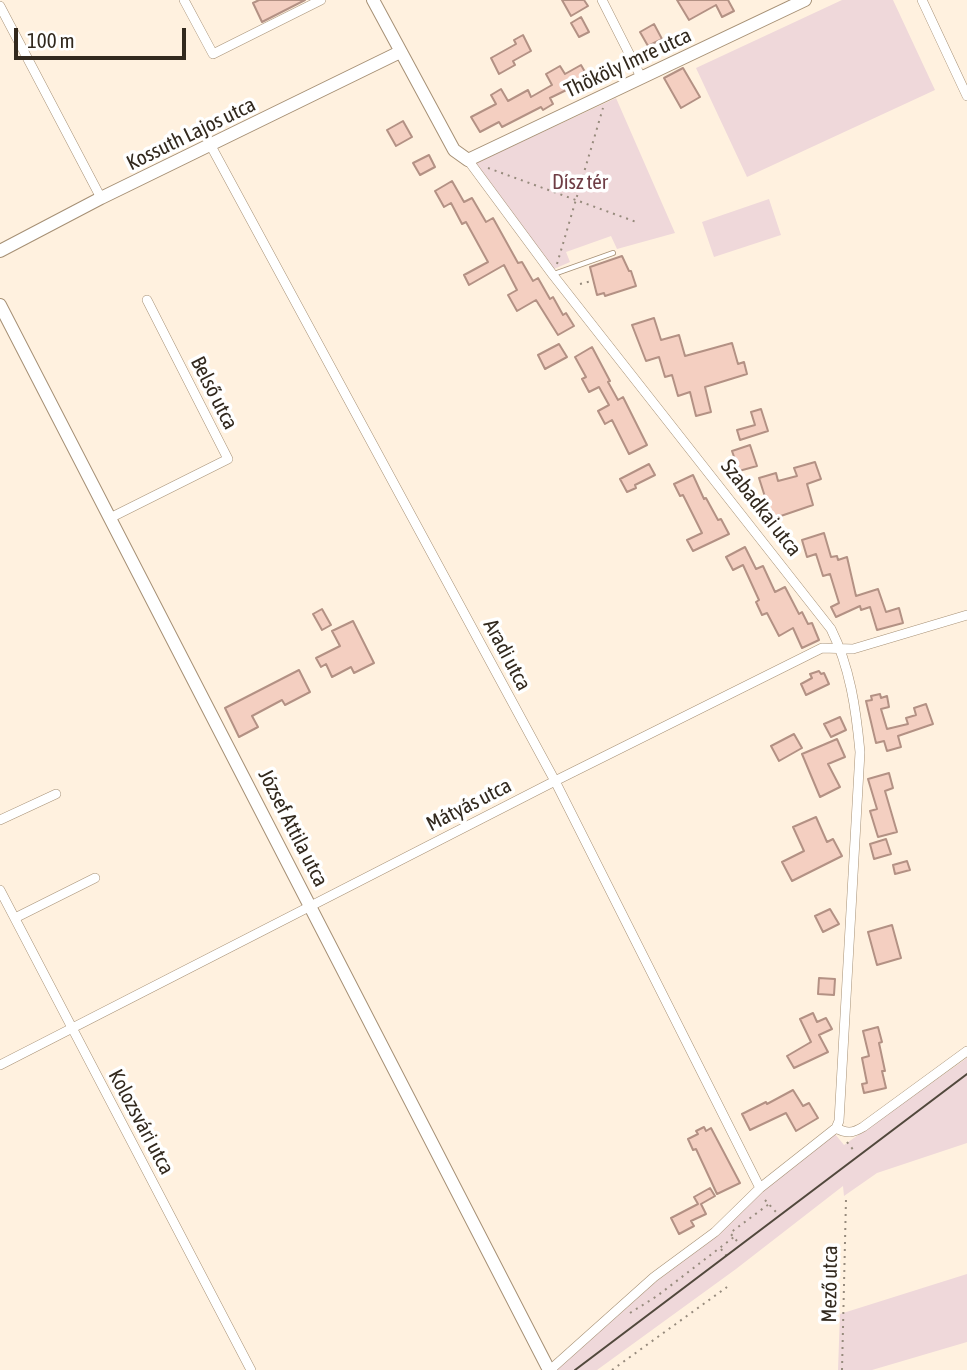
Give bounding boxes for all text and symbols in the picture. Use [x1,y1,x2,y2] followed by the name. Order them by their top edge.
[18,14,189,58] scale bar
[561,23,695,103] street label: Thököly Imre utca
[27,28,75,52] text: 100 m
[122,92,260,176] street label: Kossuth Lajos utca
[552,169,608,195] park label: Dísz tér
[185,352,243,434] street label: Belső utca
[715,455,807,561] street label: Szabadkai utca
[478,615,536,695] street label: Aradi utca
[253,765,333,891] street label: József Attila utca
[422,773,516,837] street label: Mátyás utca
[103,1065,179,1179] street label: Kolozsvári utca
[817,1245,843,1323] street label: Mező utca

